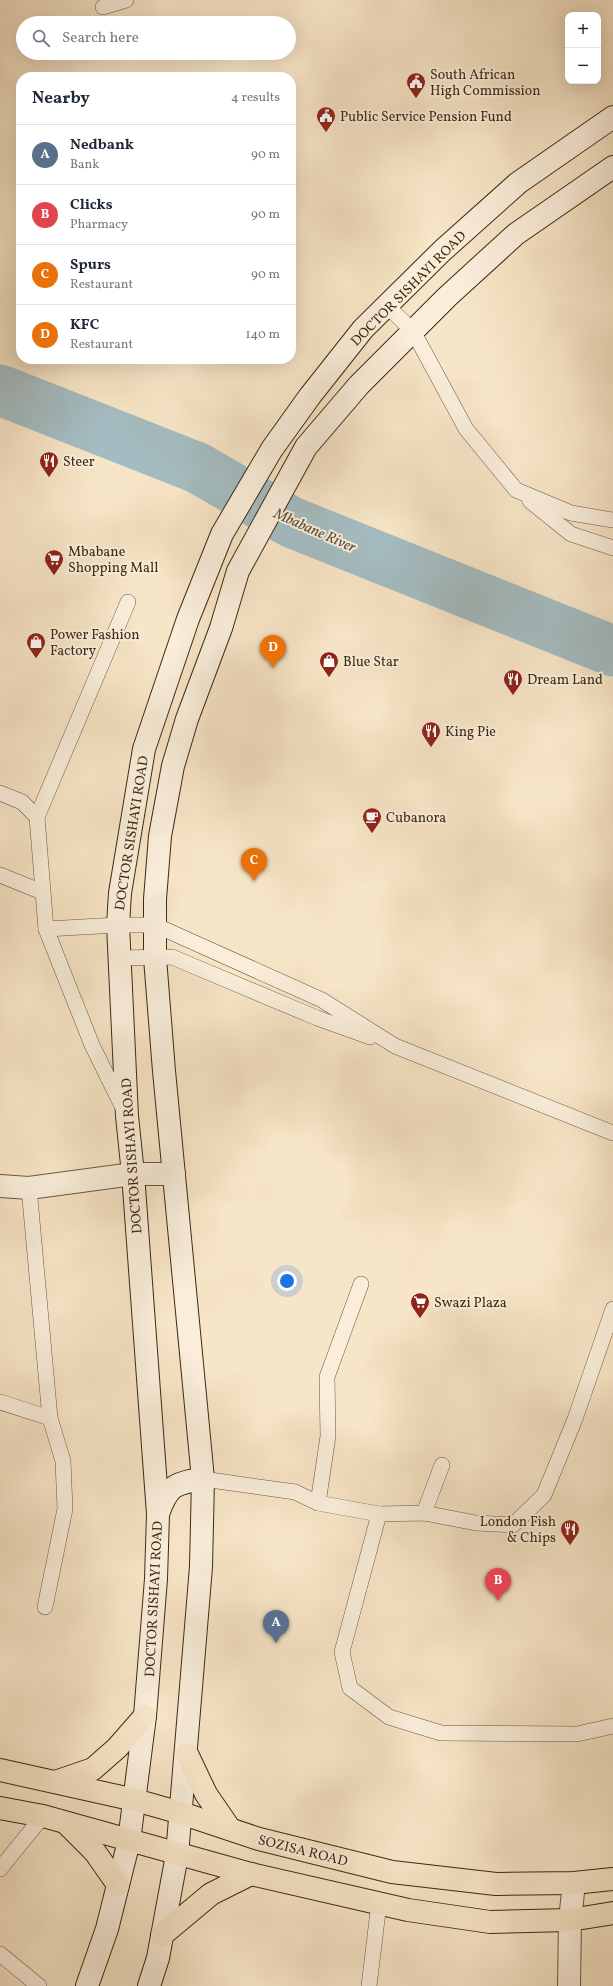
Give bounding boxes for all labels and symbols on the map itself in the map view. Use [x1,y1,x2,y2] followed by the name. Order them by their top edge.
[430,66,541,101] place label: South African High Commission
[405,71,427,99] public building icon: South African High Commission
[315,105,337,133] public building icon: Public Service Pension Fund
[340,108,512,127] place label: Public Service Pension Fund
[347,227,471,351] street label: DOCTOR SISHAYI ROAD
[38,450,60,478] restaurant icon: Steer
[63,453,95,472] place label: Steer
[269,504,359,559] water label: Mbabane River
[68,543,158,578] place label: Mbabane Shopping Mall
[43,548,65,576] supermarket icon: Mbabane Shopping Mall
[50,626,140,661] place label: Power Fashion Factory
[25,631,47,659] shop icon: Power Fashion Factory
[260,635,286,668] pin: D
[318,650,340,678] shop icon: Blue Star
[343,653,399,672] place label: Blue Star
[502,668,524,696] restaurant icon: Dream Land
[527,671,603,690] place label: Dream Land
[420,720,442,748] restaurant icon: King Pie
[445,723,496,742] place label: King Pie
[111,755,154,912] street label: DOCTOR SISHAYI ROAD
[361,806,383,834] cafe icon: Cubanora
[386,809,446,828] place label: Cubanora
[241,848,267,881] pin: C
[118,1077,147,1234] street label: DOCTOR SISHAYI ROAD
[277,1271,297,1291] your location
[409,1291,431,1319] supermarket icon: Swazi Plaza
[434,1294,507,1313] place label: Swazi Plaza
[480,1513,556,1548] place label: London Fish & Chips
[559,1518,581,1546] restaurant icon: London Fish & Chips
[141,1521,168,1678] street label: DOCTOR SISHAYI ROAD
[485,1568,511,1601] pin: B
[263,1610,289,1643] pin: A
[256,1831,349,1872] street label: SOZISA ROAD

